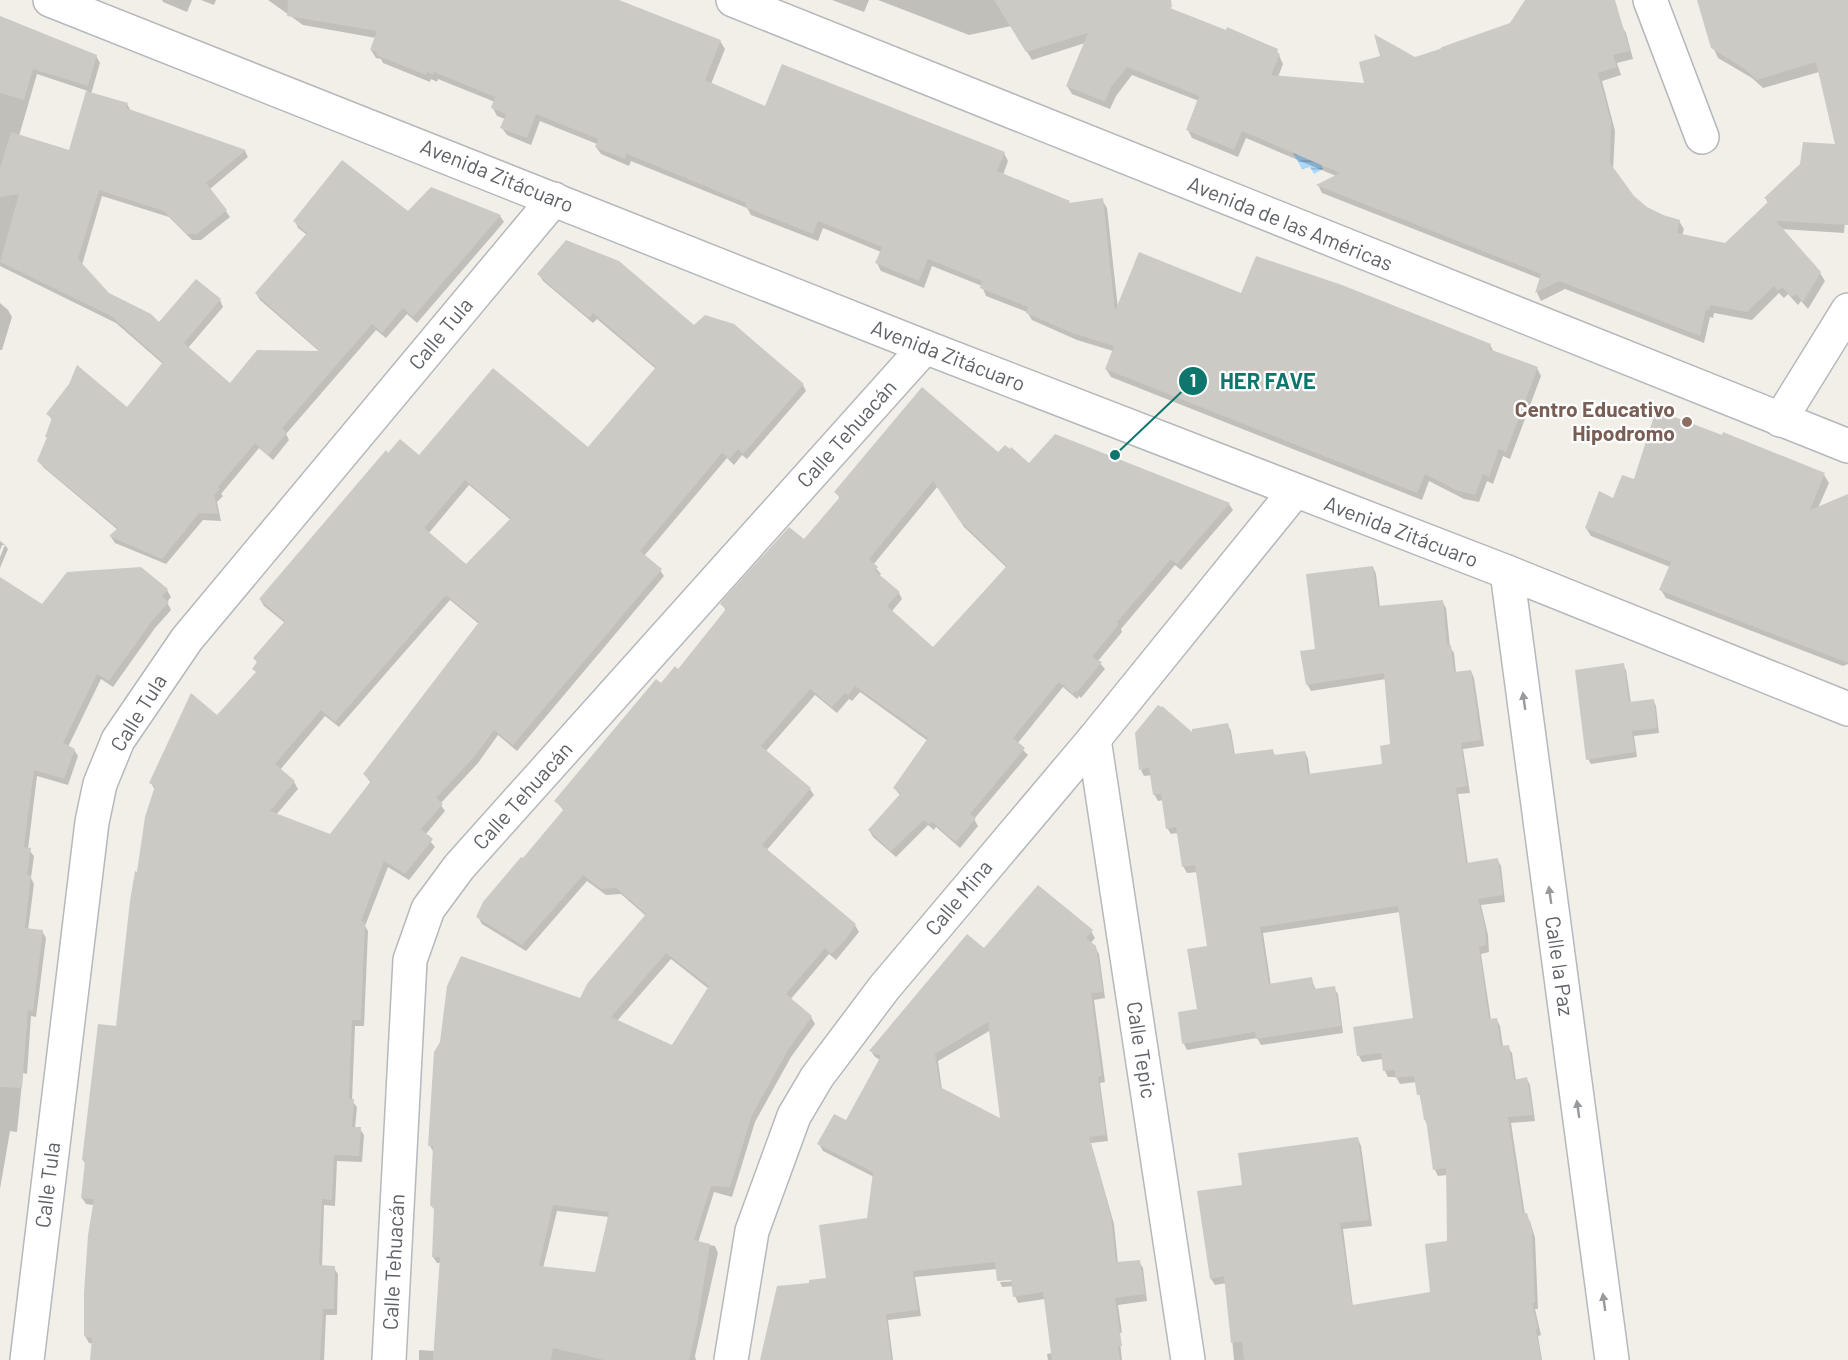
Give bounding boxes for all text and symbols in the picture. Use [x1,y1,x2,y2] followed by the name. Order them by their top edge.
[417,132,578,217] street label: Avenida Zitácuaro
[1184,170,1397,275] street label: Avenida de las Américas
[403,292,477,374] street label: Calle Tula
[868,314,1029,395] street label: Avenida Zitácuaro
[1178,361,1328,401] callout: HER FAVE
[1220,367,1316,393] text: HER FAVE
[1190,369,1196,391] text: 1
[791,374,901,492] street label: Calle Tehuacán
[1515,396,1675,445] place label: Centro Educativo Hipodromo
[1680,415,1694,429] marker: Centro Educativo Hipodromo
[1321,490,1482,571] street label: Avenida Zitácuaro
[104,669,171,755] street label: Calle Tula
[1519,692,1529,711] one-way arrow
[467,736,577,854] street label: Calle Tehuacán
[919,854,997,940] street label: Calle Mina
[1545,885,1554,904] one-way arrow
[1541,914,1580,1017] street label: Calle la Paz
[1122,999,1162,1100] street label: Calle Tepic
[1574,1099,1583,1118] one-way arrow
[29,1140,64,1229] street label: Calle Tula
[376,1193,409,1331] street label: Calle Tehuacán
[1600,1292,1609,1311] one-way arrow

